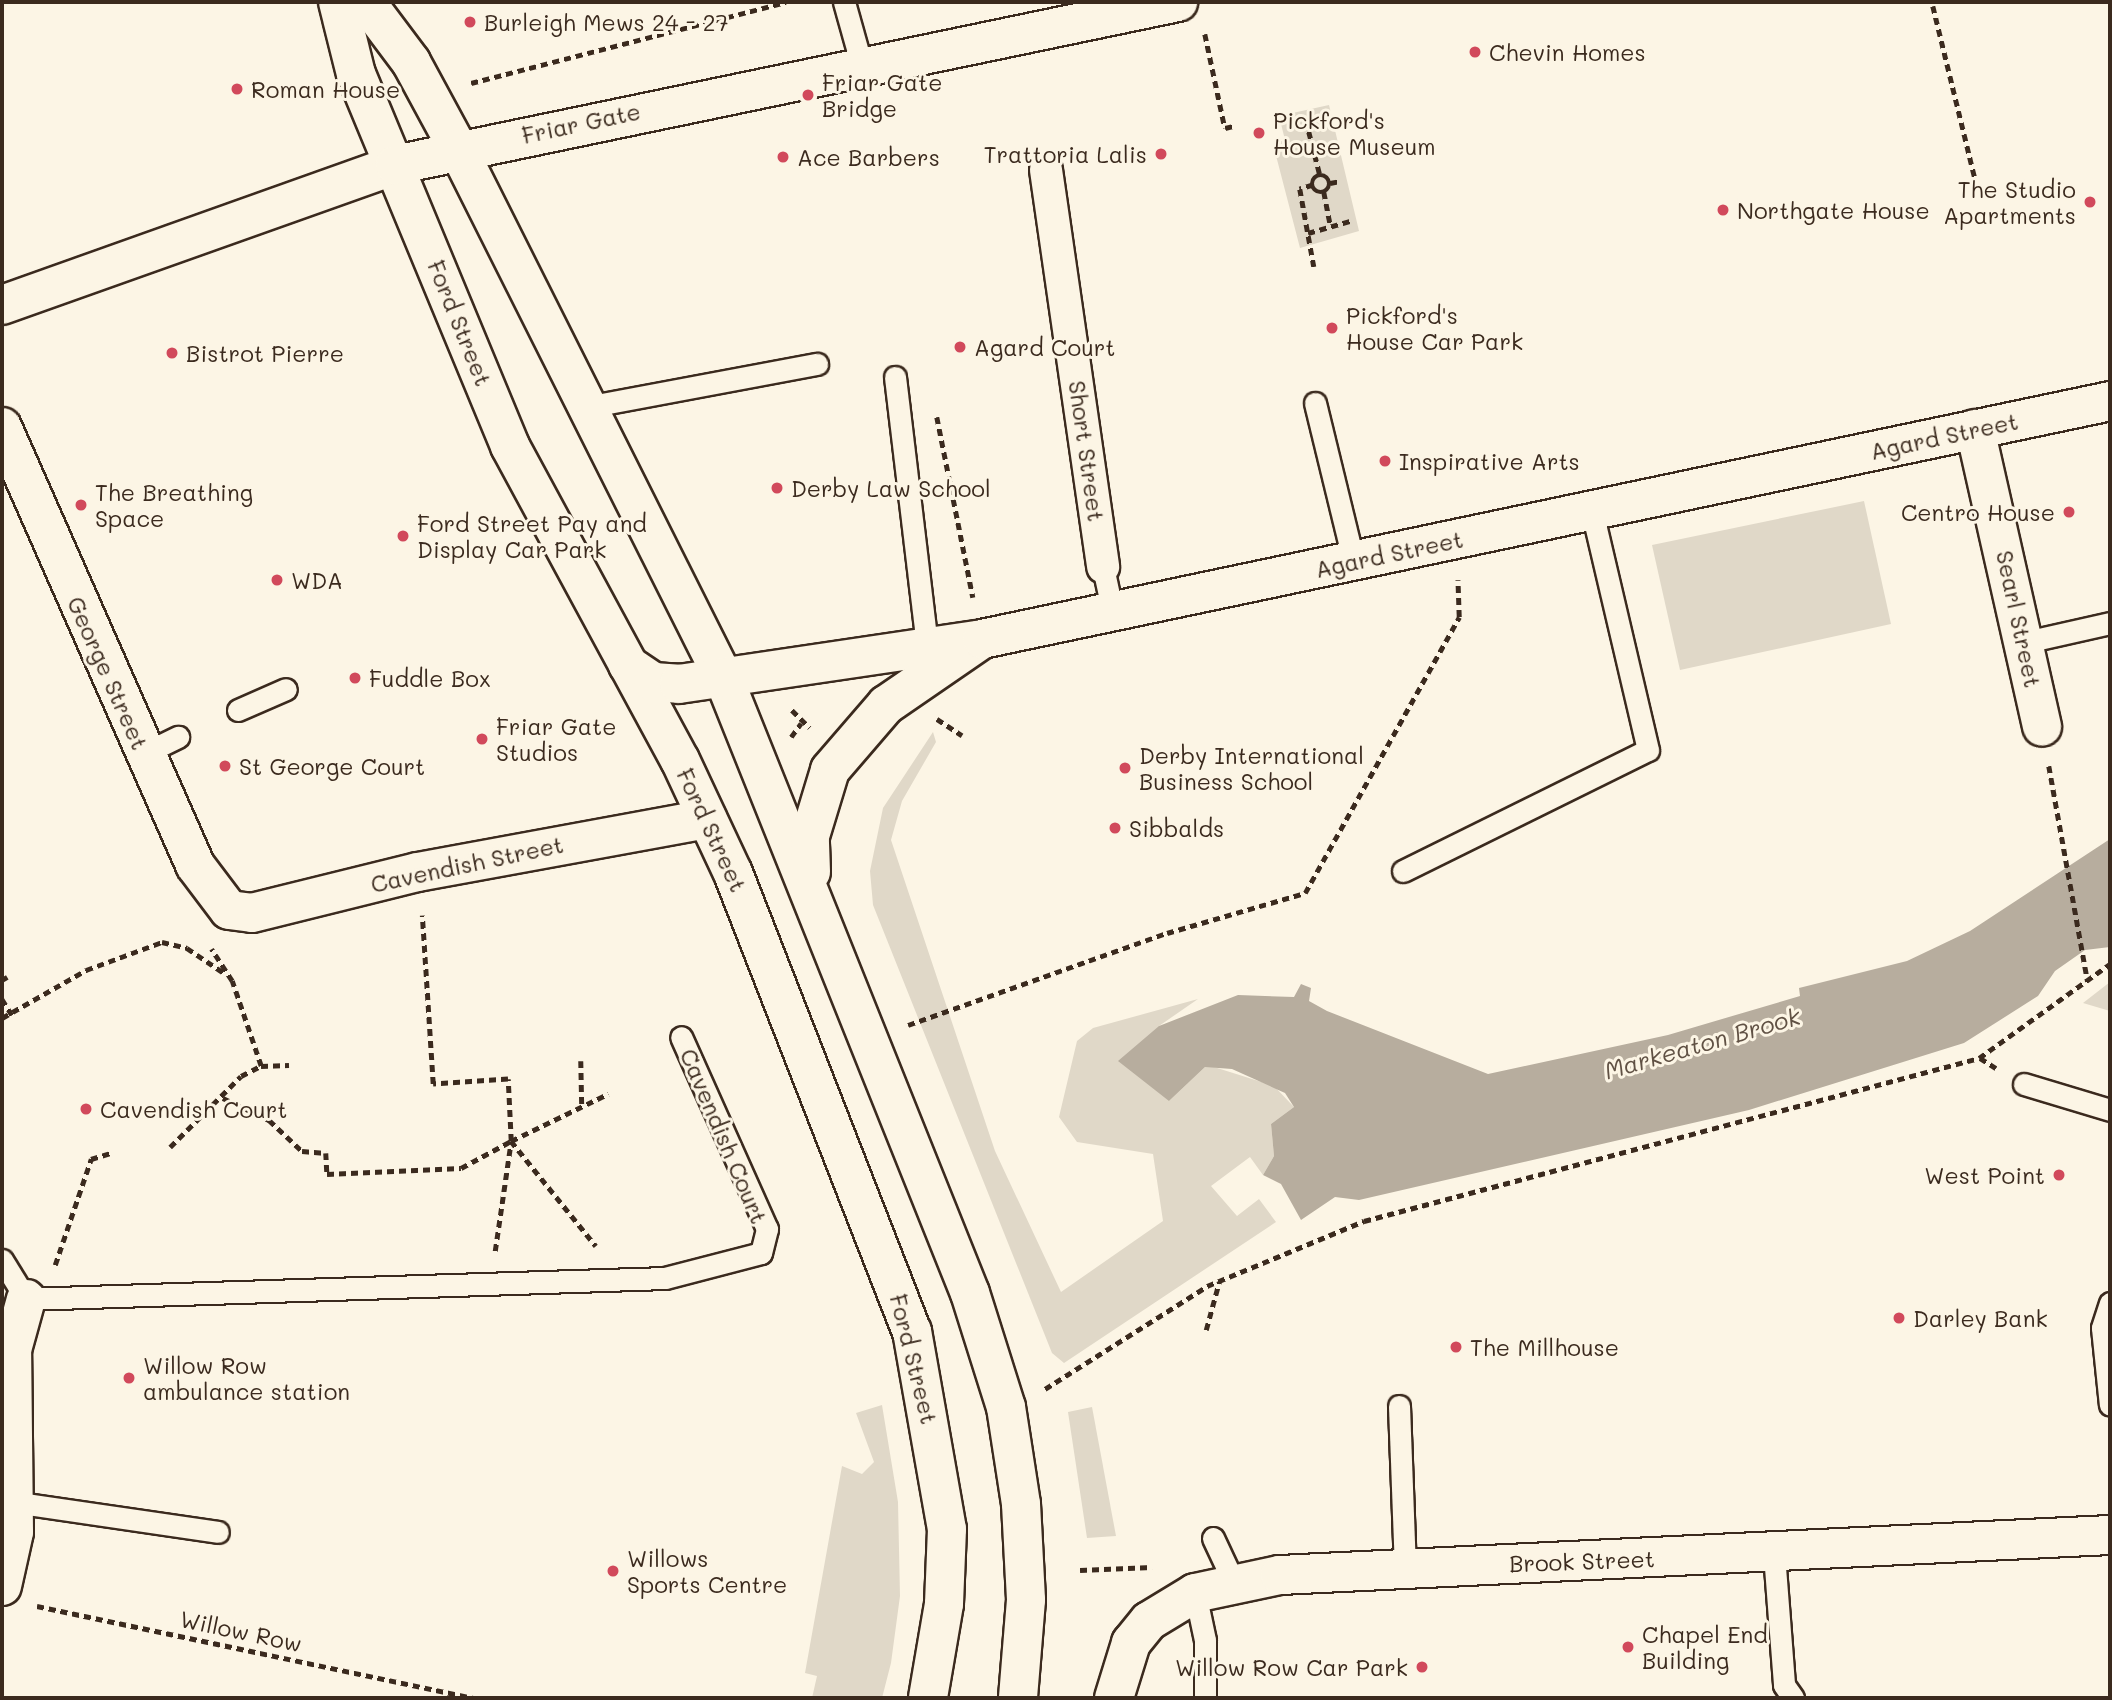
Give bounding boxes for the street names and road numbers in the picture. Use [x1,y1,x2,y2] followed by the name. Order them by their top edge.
[519,97,643,149] street label: Friar Gate
[422,256,498,390] street label: Ford Street
[1063,379,1111,523] street label: Short Street
[1868,407,2020,465] street label: Agard Street
[1313,525,1465,583] street label: Agard Street
[1991,548,2047,690] street label: Searl Street
[62,592,154,754] street label: George Street
[671,764,753,896] street label: Ford Street
[368,830,566,898] street label: Cavendish Street
[675,1044,773,1228] street label: Cavendish Court
[884,1291,944,1427] street label: Ford Street
[1509,1545,1655,1577] street label: Brook Street
[178,1605,304,1657] street label: Willow Row

